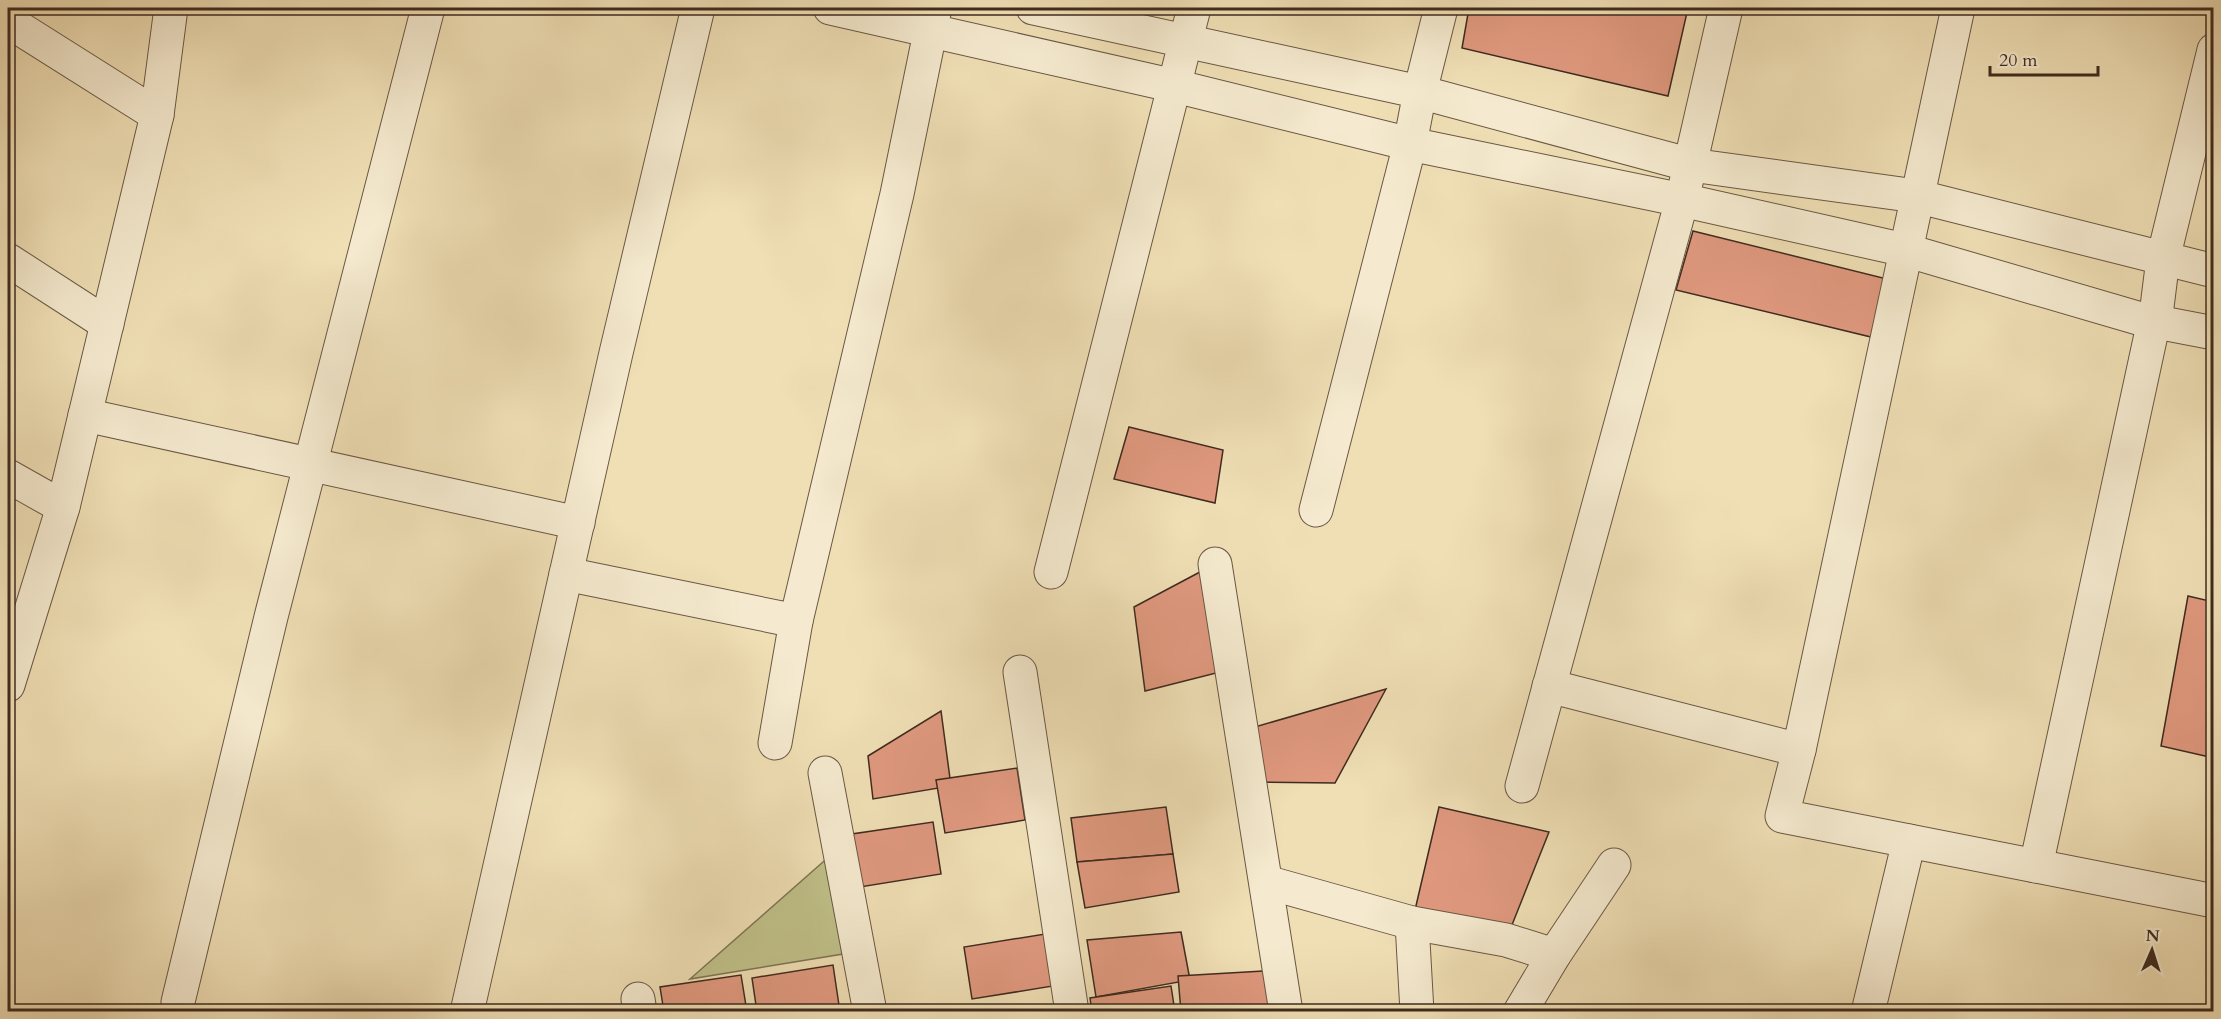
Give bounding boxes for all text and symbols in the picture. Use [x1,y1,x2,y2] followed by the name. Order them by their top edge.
[1990,39,2098,77] scale bar
[1999,48,2038,73] text: 20 m
[2122,920,2182,980] north arrow
[2145,925,2160,947] text: N

